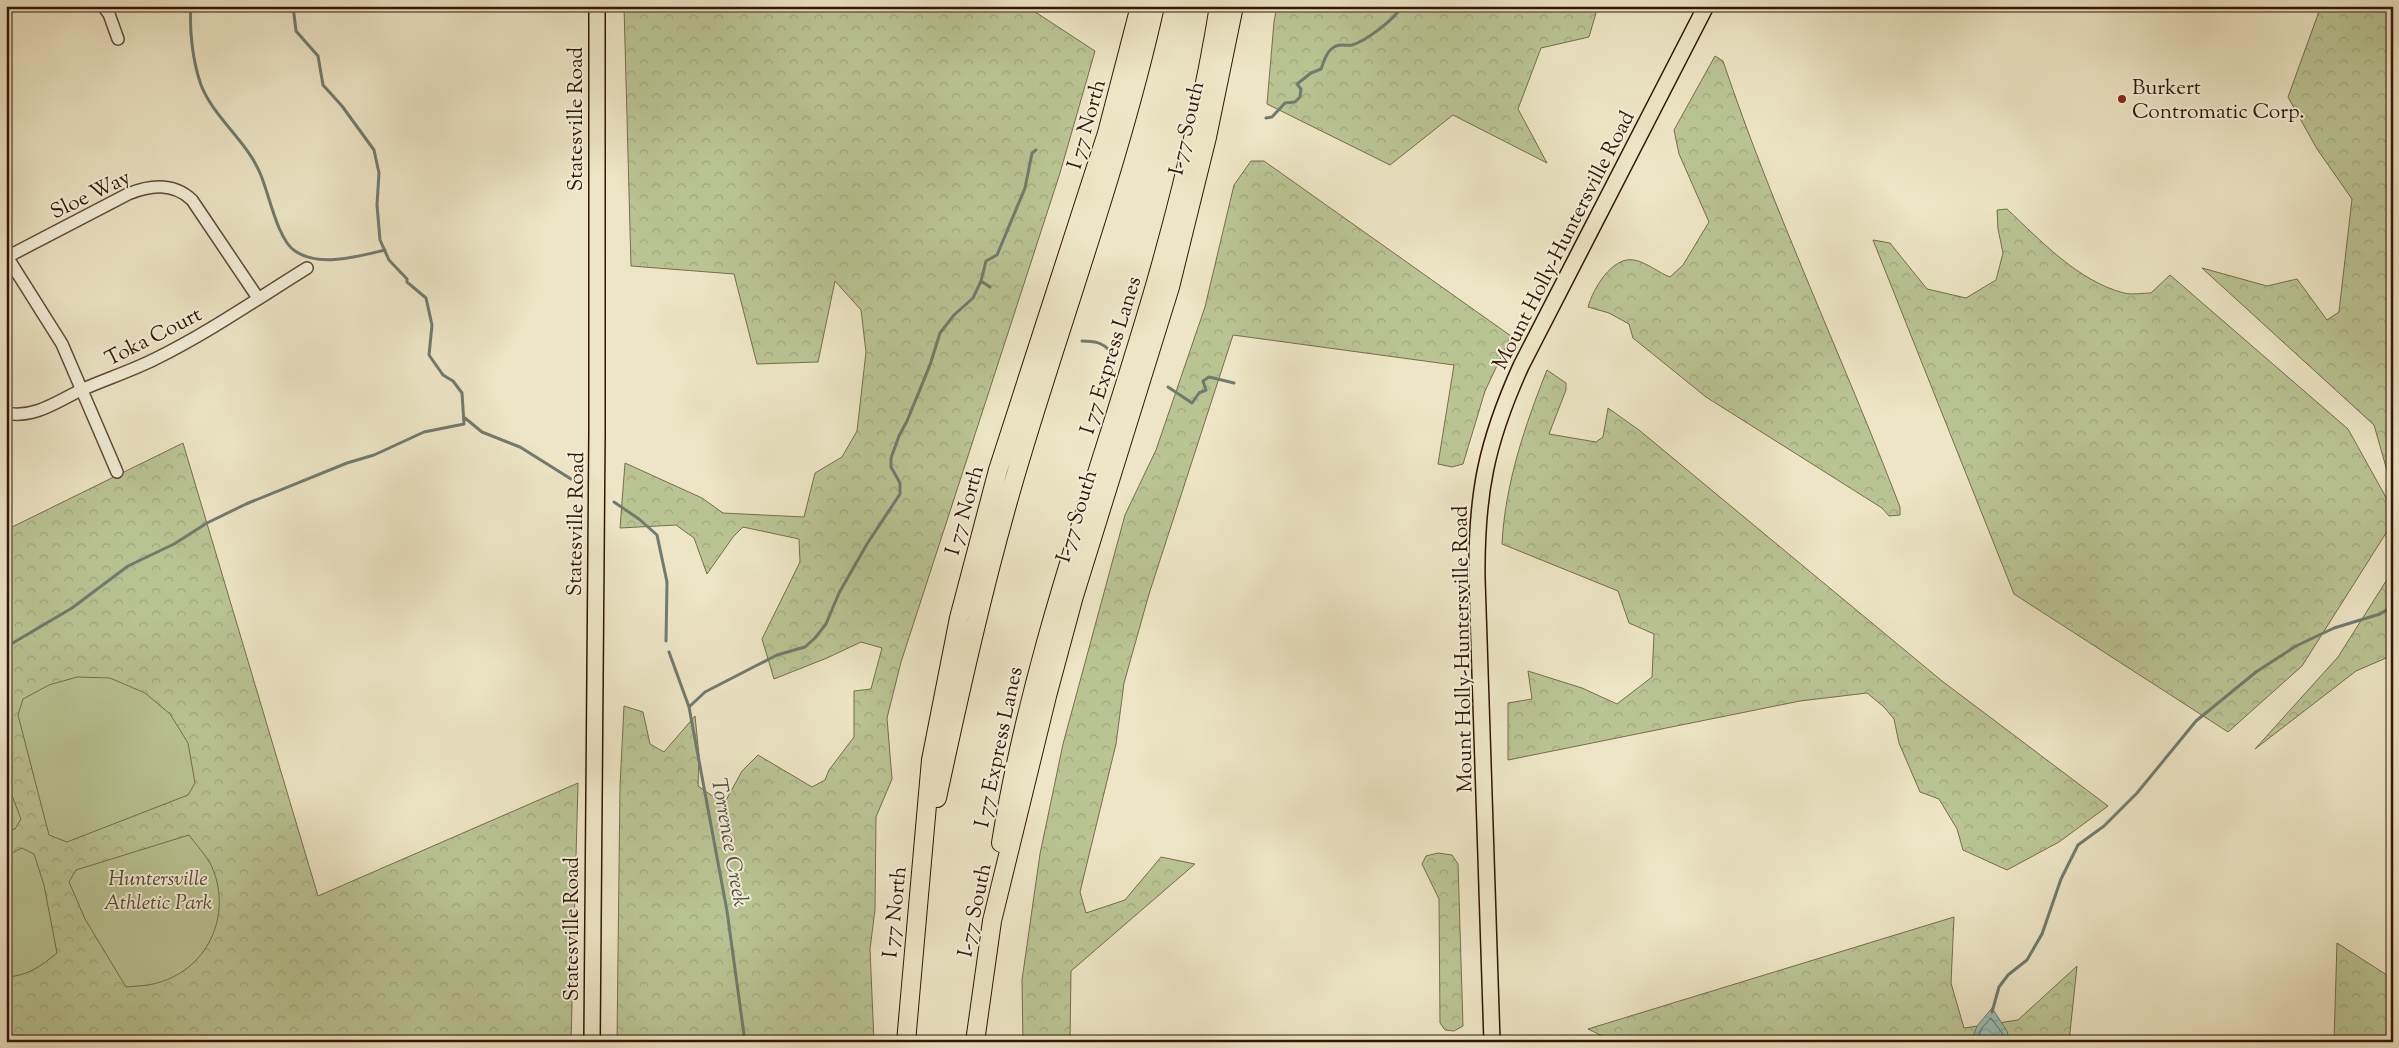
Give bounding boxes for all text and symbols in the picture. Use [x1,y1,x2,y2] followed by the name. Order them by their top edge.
[562,47,592,191] street label: Statesville Road
[2132,74,2305,128] place label: Burkert Contromatic Corp.
[1061,76,1115,173] street label: I 77 North
[1163,79,1213,178] street label: I-77 South
[2116,93,2128,105] marker: Burkert Contromatic Corp.
[1486,106,1643,376] street label: Mount Holly-Huntersville Road
[46,163,137,228] street label: Sloe Way
[1074,273,1150,438] street label: I 77 Express Lanes
[100,301,207,375] street label: Toka Court
[561,451,593,596] street label: Statesville Road
[939,462,993,559] street label: I 77 North
[1050,467,1106,566] street label: I-77 South
[1446,505,1482,793] street label: Mount Holly-Huntersville Road
[968,664,1032,831] street label: I 77 Express Lanes
[701,776,755,909] water label: Torrence Creek
[558,857,588,1001] street label: Statesville Road
[951,861,1001,960] street label: I-77 South
[104,865,213,919] park label: Huntersville Athletic Park
[876,865,916,960] street label: I 77 North

